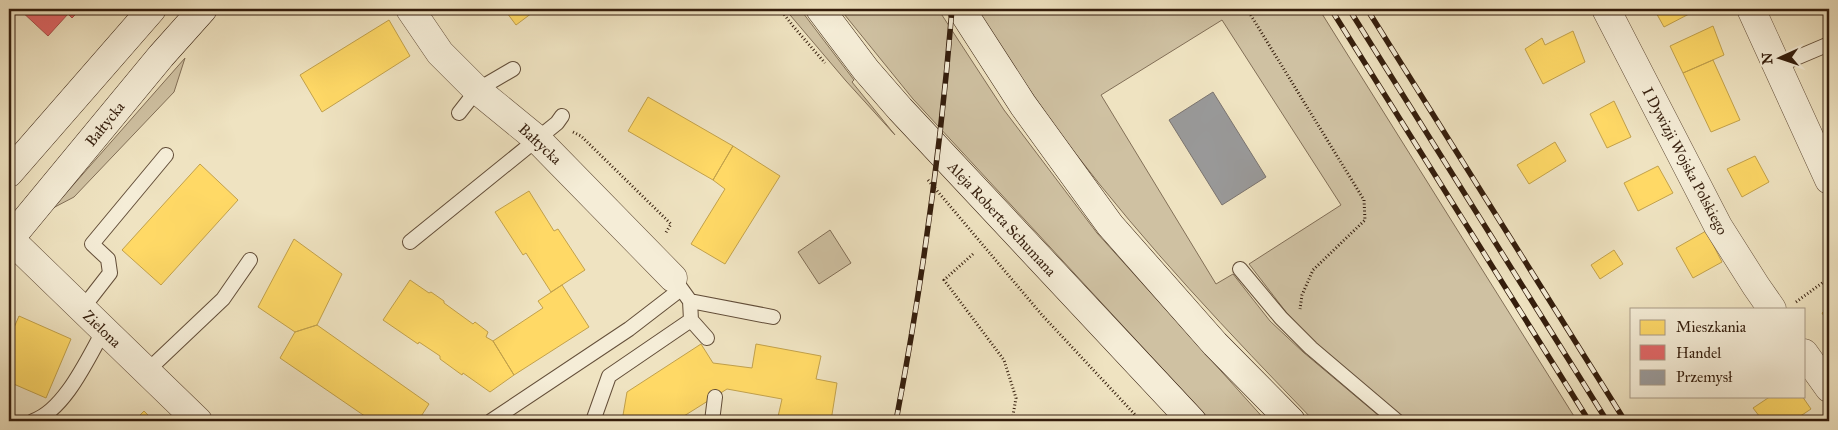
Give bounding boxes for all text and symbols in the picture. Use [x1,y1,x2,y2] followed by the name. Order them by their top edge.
[1756,32,1806,82] north arrow
[1759,52,1776,65] text: N
[1638,84,1732,238] street label: I Dywizji Wojska Polskiego
[82,98,129,150] street label: Bałtycka
[515,120,566,169] street label: Bałtycka
[943,157,1060,281] street label: Aleja Roberta Schumana
[79,307,125,352] street label: Zielona
[1630,308,1806,398] legend
[1676,318,1747,336] text: Mieszkania
[1676,344,1722,362] text: Handel
[1676,368,1733,386] text: Przemysł

